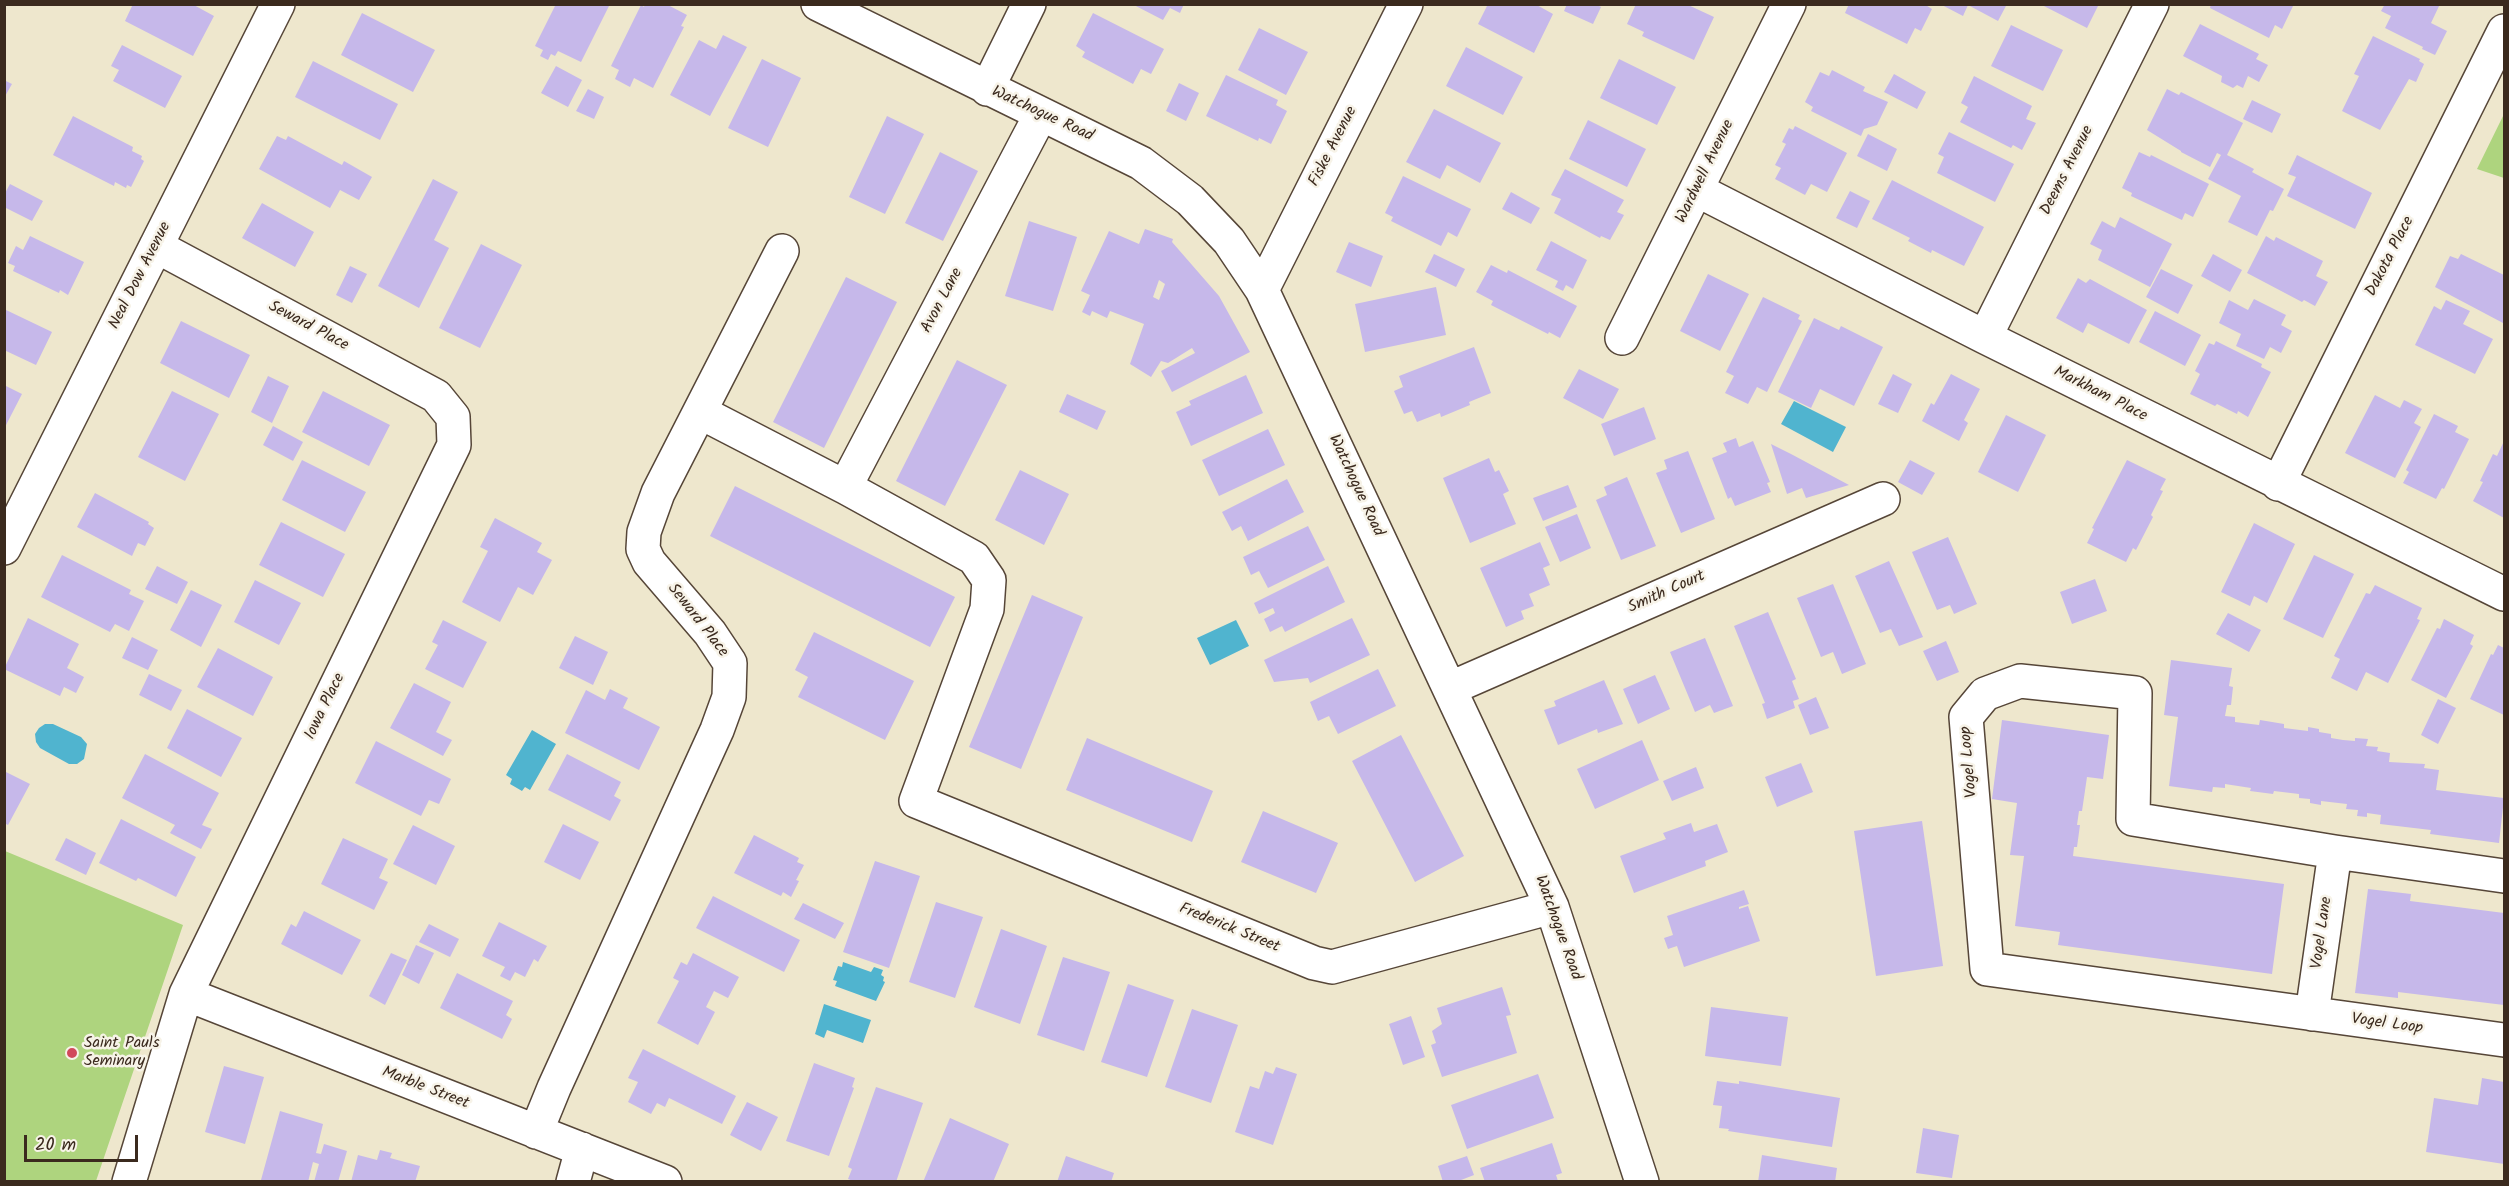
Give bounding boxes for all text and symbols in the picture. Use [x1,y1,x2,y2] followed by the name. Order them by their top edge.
[988,83,1096,147] street label: Watchogue Road
[1306,104,1362,190] street label: Fiske Avenue
[1673,117,1739,227] street label: Wardwell Avenue
[2037,123,2099,219] street label: Deems Avenue
[2363,214,2419,300] street label: Dakota Place
[106,219,176,333] street label: Neal Dow Avenue
[918,265,968,337] street label: Avon Lane
[265,298,351,356] street label: Seward Place
[2050,363,2150,427] street label: Markham Place
[1323,432,1387,540] street label: Watchogue Road
[1626,568,1708,618] street label: Smith Court
[662,580,732,662] street label: Seward Place
[302,671,350,743] street label: Iowa Place
[1957,725,1983,799] street label: Vogel Loop
[1529,873,1585,983] street label: Watchogue Road
[2308,896,2338,970] street label: Vogel Lane
[1176,900,1282,958] street label: Frederick Street
[2350,1010,2424,1040] street label: Vogel Loop
[84,1034,160,1072] place label: Saint Pauls Seminary
[65,1046,79,1060] marker: Saint Pauls Seminary
[379,1064,471,1114] street label: Marble Street
[27,1123,141,1161] scale bar
[35,1131,76,1160] text: 20 m

